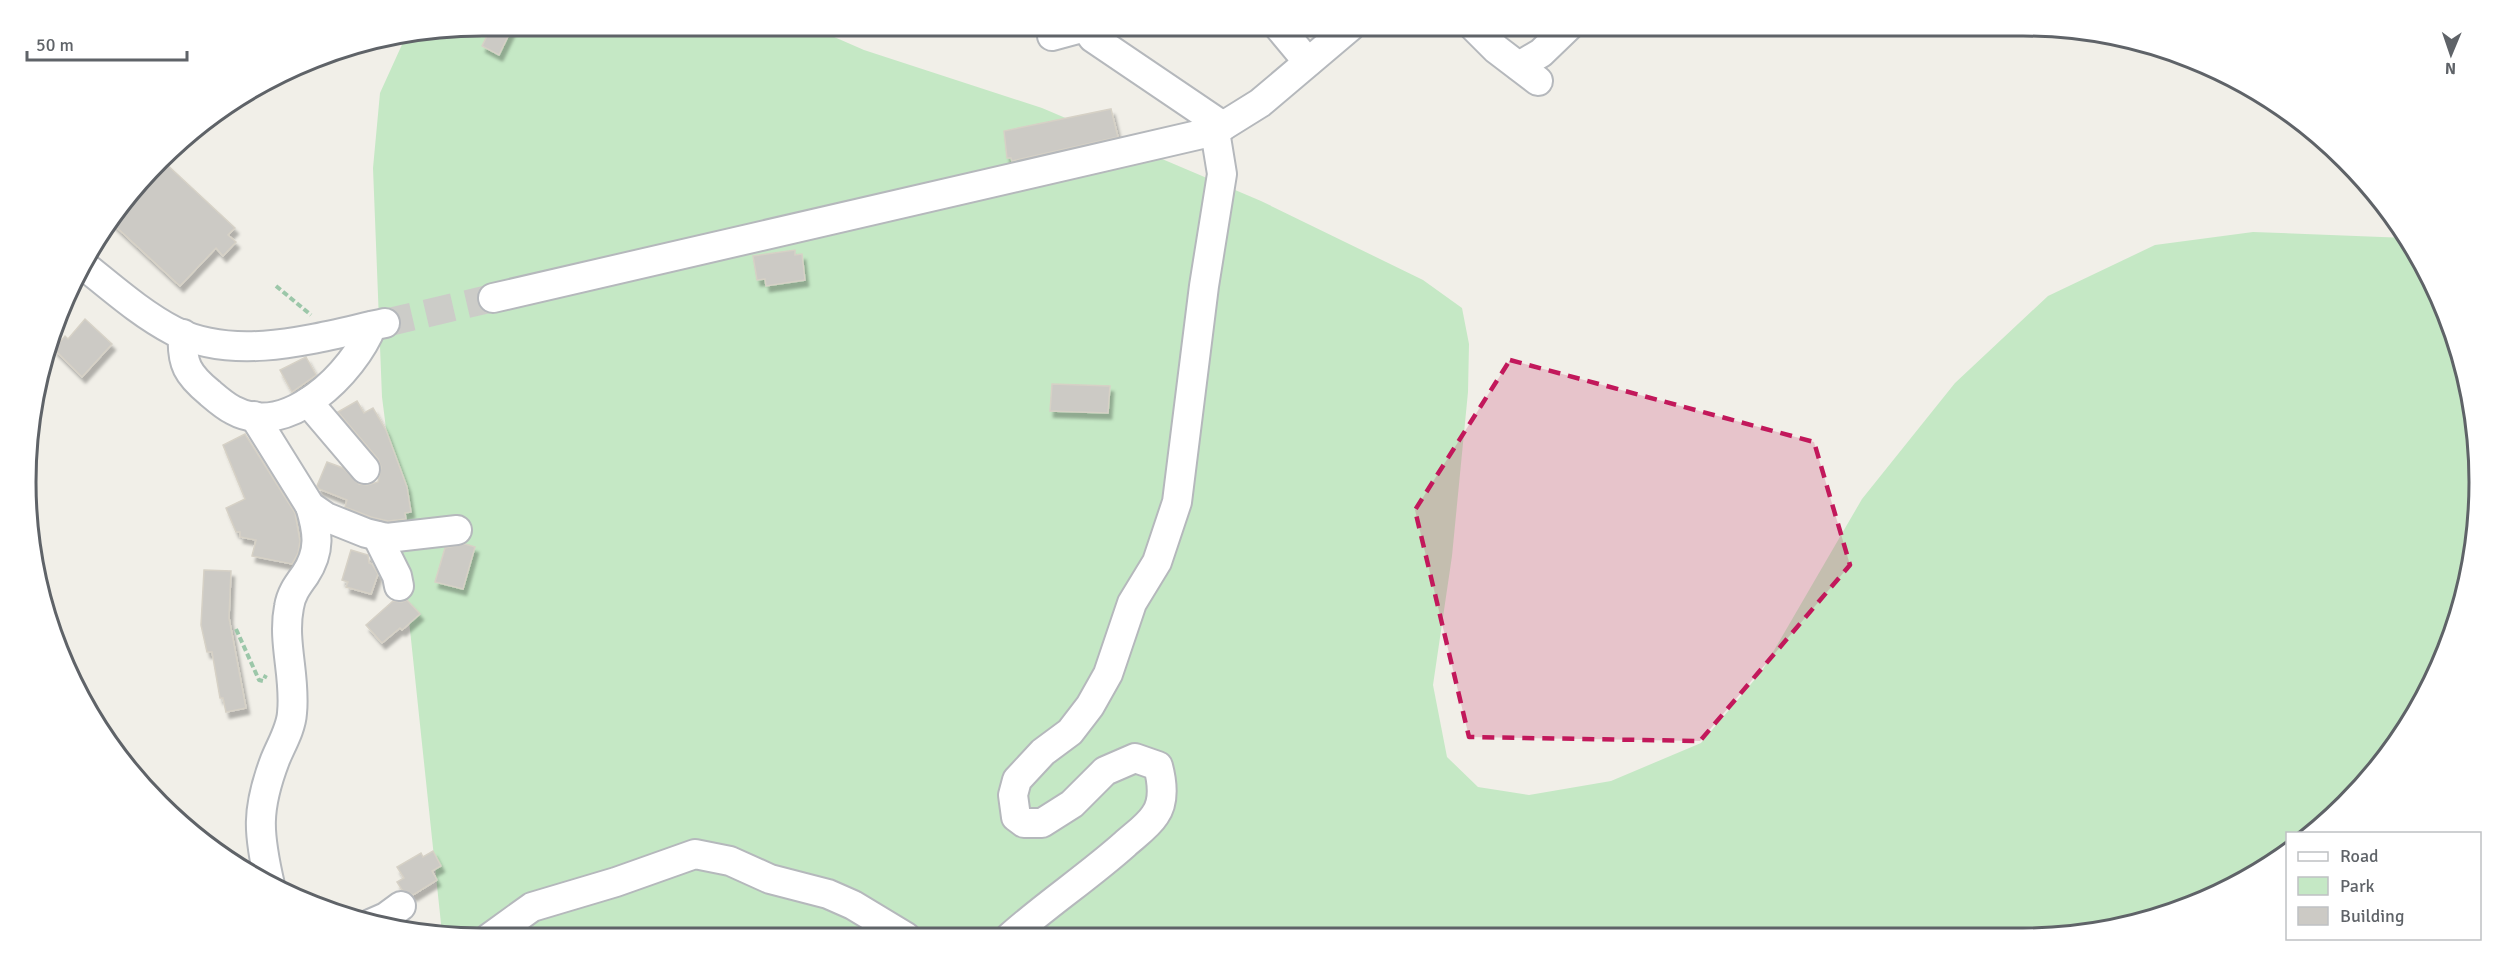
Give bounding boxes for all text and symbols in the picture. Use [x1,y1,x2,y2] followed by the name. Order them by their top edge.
[27,24,188,62] scale bar
[2421,24,2481,84] north arrow
[36,34,74,56] text: 50 m
[2445,58,2456,78] text: N
[2286,832,2481,940] legend
[2340,845,2379,867] text: Road
[2340,875,2375,897] text: Park
[2340,905,2404,927] text: Building

